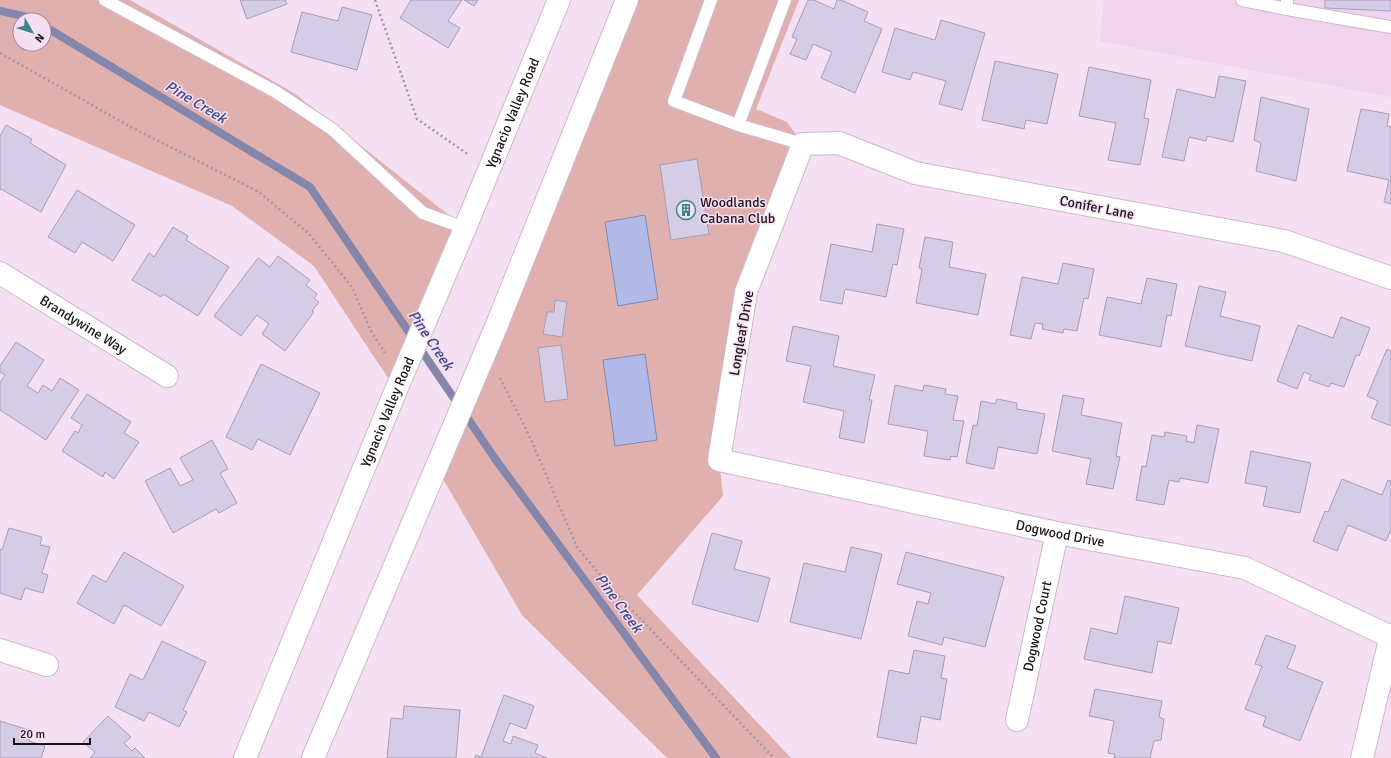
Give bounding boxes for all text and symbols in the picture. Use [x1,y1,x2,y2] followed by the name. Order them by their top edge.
[12,12,52,52] north arrow
[32,31,47,45] text: N
[482,55,543,171] street label: Ygnacio Valley Road
[162,77,231,128] water label: Pine Creek
[1058,192,1136,223] street label: Conifer Lane
[700,194,775,227] place label: Woodlands Cabana Club
[675,199,697,221] building icon: Woodlands Cabana Club
[726,289,757,377] street label: Longleaf Drive
[37,292,130,358] street label: Brandywine Way
[404,307,458,375] water label: Pine Creek
[357,354,418,470] street label: Ygnacio Valley Road
[1014,516,1106,551] street label: Dogwood Drive
[592,570,647,637] water label: Pine Creek
[1020,579,1056,673] street label: Dogwood Court
[14,720,90,746] scale bar
[20,727,45,742] text: 20 m

